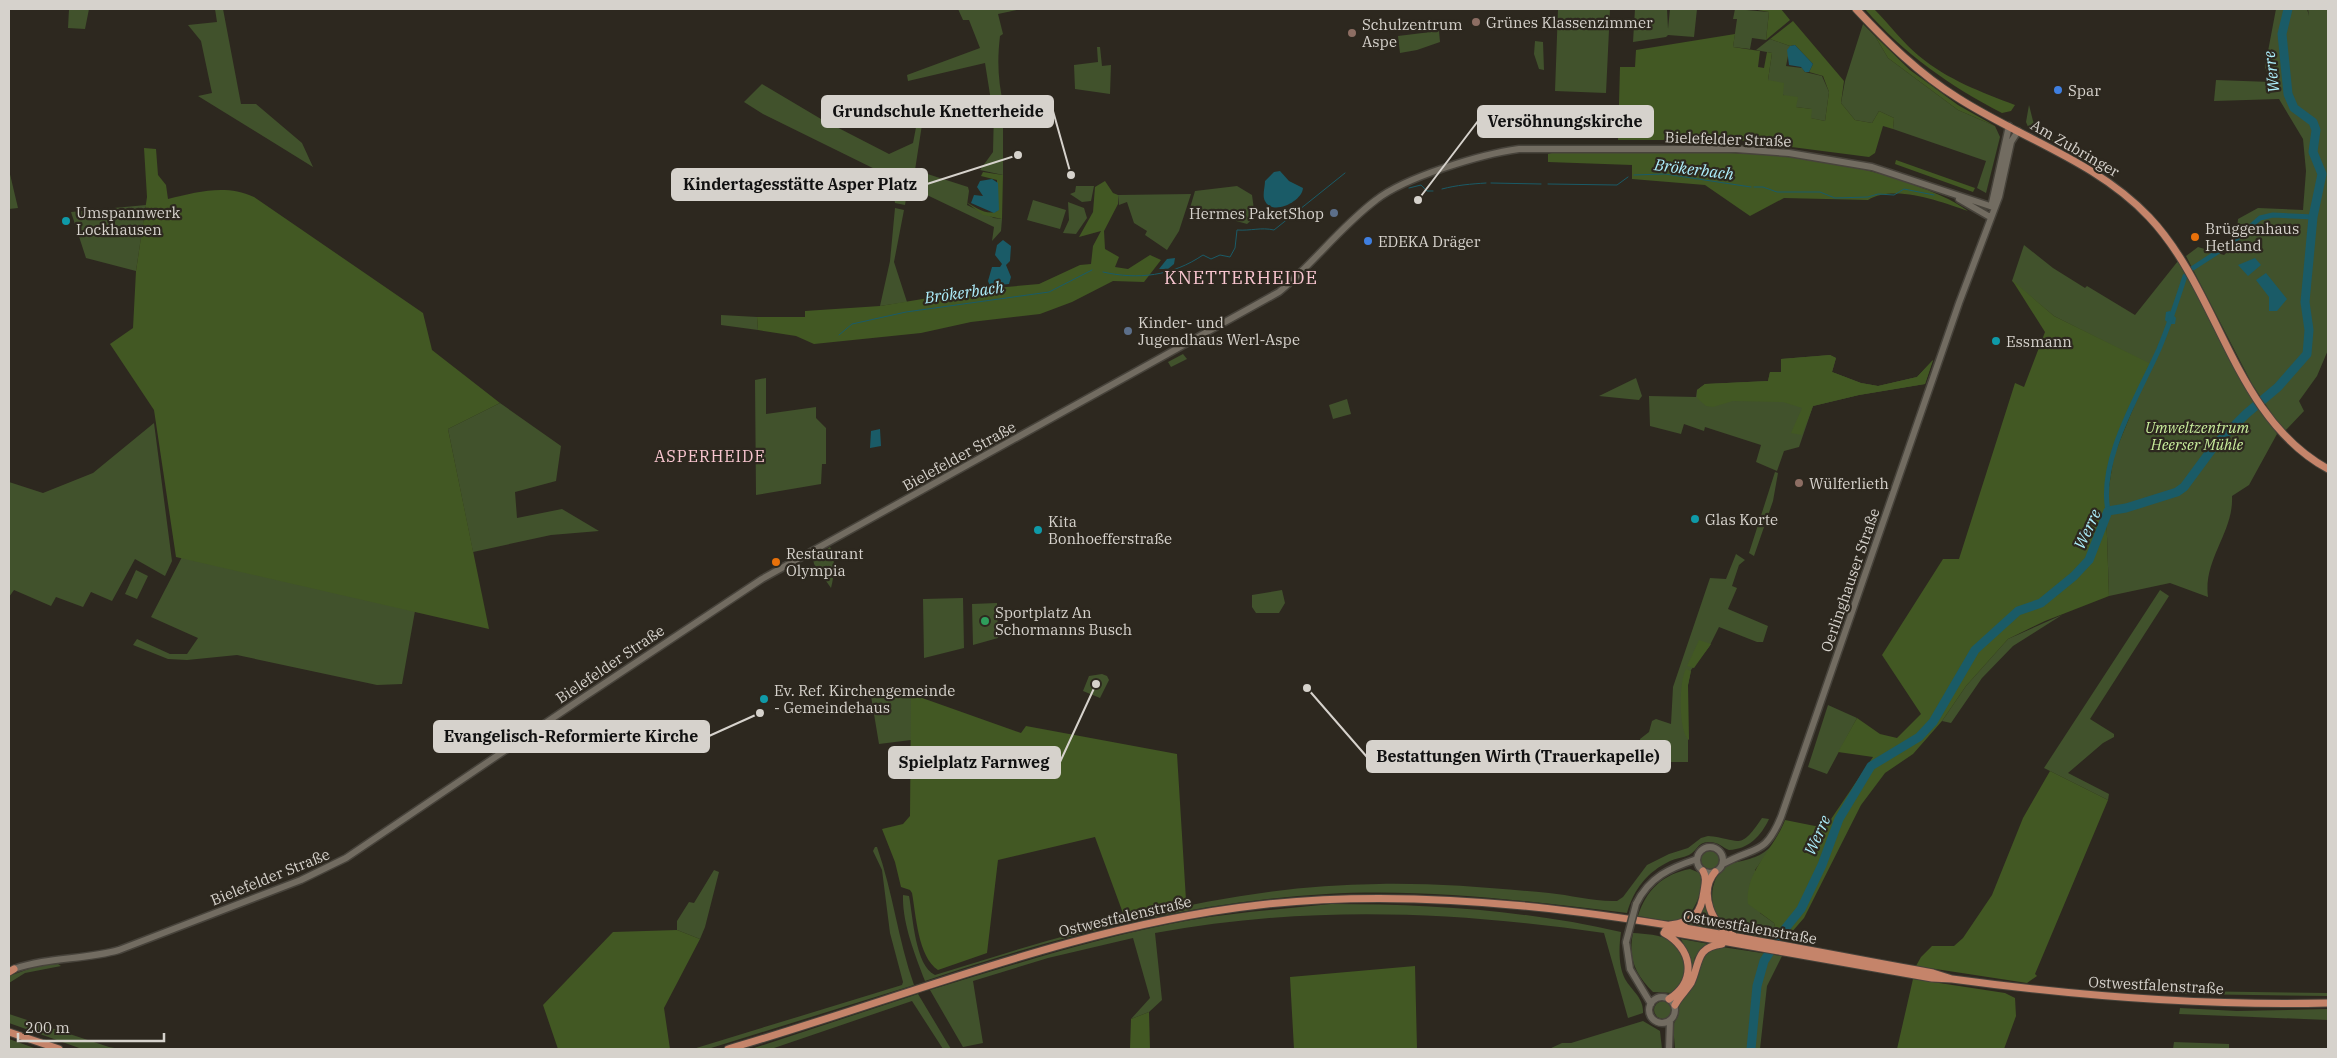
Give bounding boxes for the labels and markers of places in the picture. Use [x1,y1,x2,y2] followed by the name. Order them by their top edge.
[1486,13,1653,32] place label: Grünes Klassenzimmer
[1362,15,1463,51] place label: Schulzentrum Aspe
[1470,16,1482,28] marker: Grünes Klassenzimmer
[1346,27,1358,39] marker: Schulzentrum Aspe
[2068,81,2101,100] place label: Spar
[2052,84,2064,96] marker: Spar
[822,96,1053,127] callout: Grundschule Knetterheide
[1478,106,1653,137] callout: Versöhnungskirche
[672,169,927,200] callout: Kindertagesstätte Asper Platz
[76,203,180,239] place label: Umspannwerk Lockhausen
[1189,204,1324,223] place label: Hermes PaketShop
[1328,207,1340,219] marker: Hermes PaketShop
[60,215,72,227] marker: Umspannwerk Lockhausen
[2205,219,2299,255] place label: Brüggenhaus Hetland
[2189,231,2201,243] marker: Brüggenhaus Hetland
[1378,232,1481,251] place label: EDEKA Dräger
[1362,235,1374,247] marker: EDEKA Dräger
[1138,313,1300,349] place label: Kinder- und Jugendhaus Werl-Aspe
[1122,325,1134,337] marker: Kinder- und Jugendhaus Werl-Aspe
[2006,332,2072,351] place label: Essmann
[1990,335,2002,347] marker: Essmann
[1809,474,1889,493] place label: Wülferlieth
[1793,477,1805,489] marker: Wülferlieth
[1705,510,1778,529] place label: Glas Korte
[1048,512,1172,548] place label: Kita Bonhoefferstraße
[1689,513,1701,525] marker: Glas Korte
[1032,524,1044,536] marker: Kita Bonhoefferstraße
[786,544,864,580] place label: Restaurant Olympia
[770,556,782,568] marker: Restaurant Olympia
[995,603,1132,639] place label: Sportplatz An Schormanns Busch
[979,615,991,627] marker: Sportplatz An Schormanns Busch
[774,681,955,717] place label: Ev. Ref. Kirchengemeinde - Gemeindehaus
[758,693,770,705] marker: Ev. Ref. Kirchengemeinde - Gemeindehaus
[434,721,709,752] callout: Evangelisch-Reformierte Kirche
[1367,741,1670,772] callout: Bestattungen Wirth (Trauerkapelle)
[889,747,1060,778] callout: Spielplatz Farnweg

